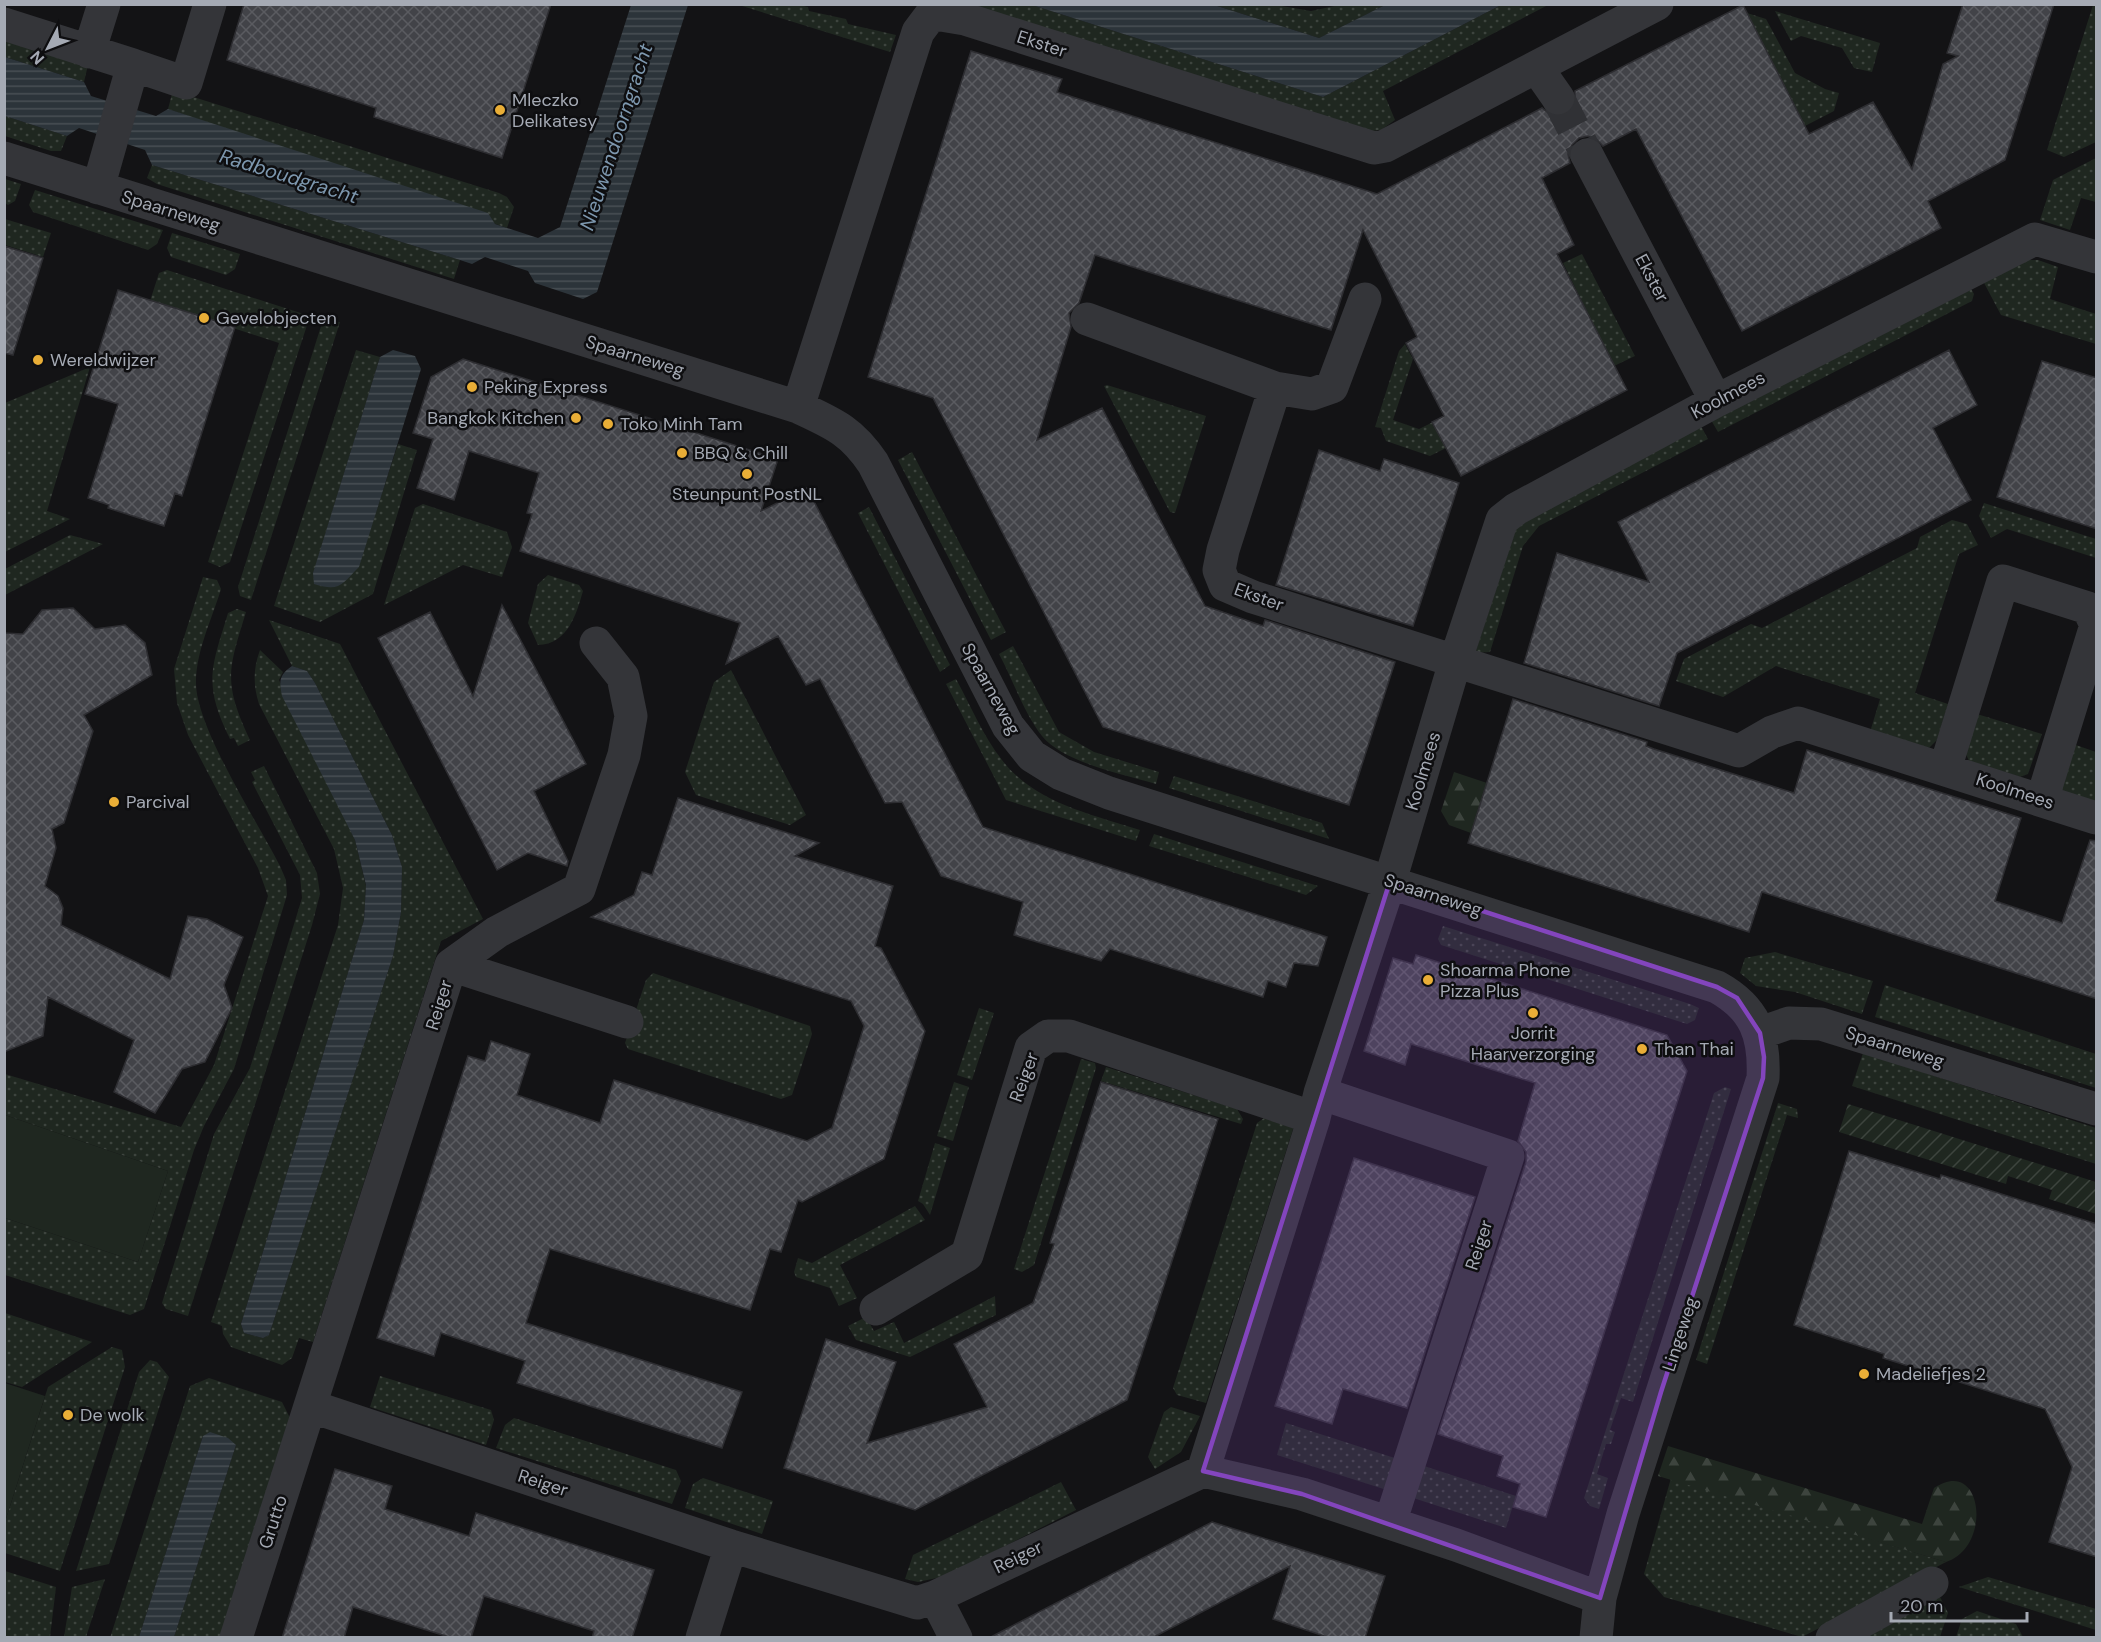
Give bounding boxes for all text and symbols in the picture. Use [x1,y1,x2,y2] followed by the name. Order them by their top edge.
[18,18,78,78] north arrow
[1014,25,1070,63] street label: Ekster
[574,40,659,234] water label: Nieuwendoorngracht
[26,46,49,69] text: N
[512,88,597,133] place label: Mleczko Delikatesy
[493,103,507,117] marker: Mleczko Delikatesy
[216,143,362,210] water label: Radboudgracht
[119,185,223,237] street label: Spaarneweg
[1629,250,1675,306] street label: Ekster
[216,306,337,330] place label: Gevelobjecten
[197,311,211,325] marker: Gevelobjecten
[583,330,687,382] street label: Spaarneweg
[50,348,156,372] place label: Wereldwijzer
[31,353,45,367] marker: Wereldwijzer
[1687,365,1769,425] street label: Koolmees
[484,375,608,399] place label: Peking Express
[465,380,479,394] marker: Peking Express
[427,406,564,430] place label: Bangkok Kitchen
[569,411,583,425] marker: Bangkok Kitchen
[620,412,743,436] place label: Toko Minh Tam
[601,417,615,431] marker: Toko Minh Tam
[694,441,788,465] place label: BBQ & Chill
[675,446,689,460] marker: BBQ & Chill
[740,467,754,481] marker: Steunpunt PostNL
[672,482,822,506] place label: Steunpunt PostNL
[1231,577,1287,617] street label: Ekster
[956,639,1026,739] street label: Spaarneweg
[1400,729,1446,813] street label: Koolmees
[1973,767,2057,815] street label: Koolmees
[126,790,190,814] place label: Parcival
[107,795,121,809] marker: Parcival
[1381,868,1485,922] street label: Spaarneweg
[1440,958,1571,1003] place label: Shoarma Phone Pizza Plus
[1421,973,1435,987] marker: Shoarma Phone Pizza Plus
[420,977,458,1033] street label: Reiger
[1526,1006,1540,1020] marker: Jorrit Haarverzorging
[1471,1021,1595,1066] place label: Jorrit Haarverzorging
[1843,1021,1947,1073] street label: Spaarneweg
[1654,1037,1734,1061] place label: Than Thai
[1635,1042,1649,1056] marker: Than Thai
[1004,1048,1044,1105] street label: Reiger
[1460,1217,1498,1273] street label: Reiger
[1657,1294,1703,1374] street label: Lingeweg
[1876,1362,1986,1386] place label: Madeliefjes 2
[1857,1367,1871,1381] marker: Madeliefjes 2
[80,1403,145,1427] place label: De wolk
[61,1408,75,1422] marker: De wolk
[515,1464,571,1502] street label: Reiger
[253,1492,293,1552] street label: Grutto
[990,1535,1047,1579] street label: Reiger
[1891,1585,2028,1623] scale bar
[1900,1594,1943,1618] text: 20 m

